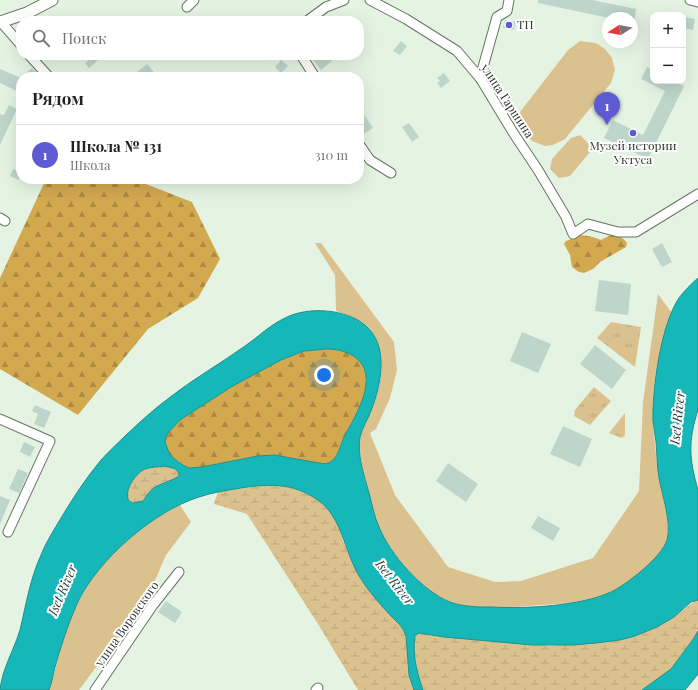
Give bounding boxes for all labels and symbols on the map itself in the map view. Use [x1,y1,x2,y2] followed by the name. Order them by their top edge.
[602,12,638,48] north arrow
[517,16,534,32] place label: ТП
[504,20,514,30] marker: ТП
[477,59,538,141] street label: улица Гаршина
[594,92,620,125] pin: 1
[628,128,638,138] marker: Музей истории Уктуса
[589,137,677,167] place label: Музей истории Уктуса
[314,365,334,385] your location
[665,390,688,446] water label: Iset River
[372,555,419,608] water label: Iset River
[43,562,80,619] water label: Iset River
[90,577,162,670] street label: улица Воровского

